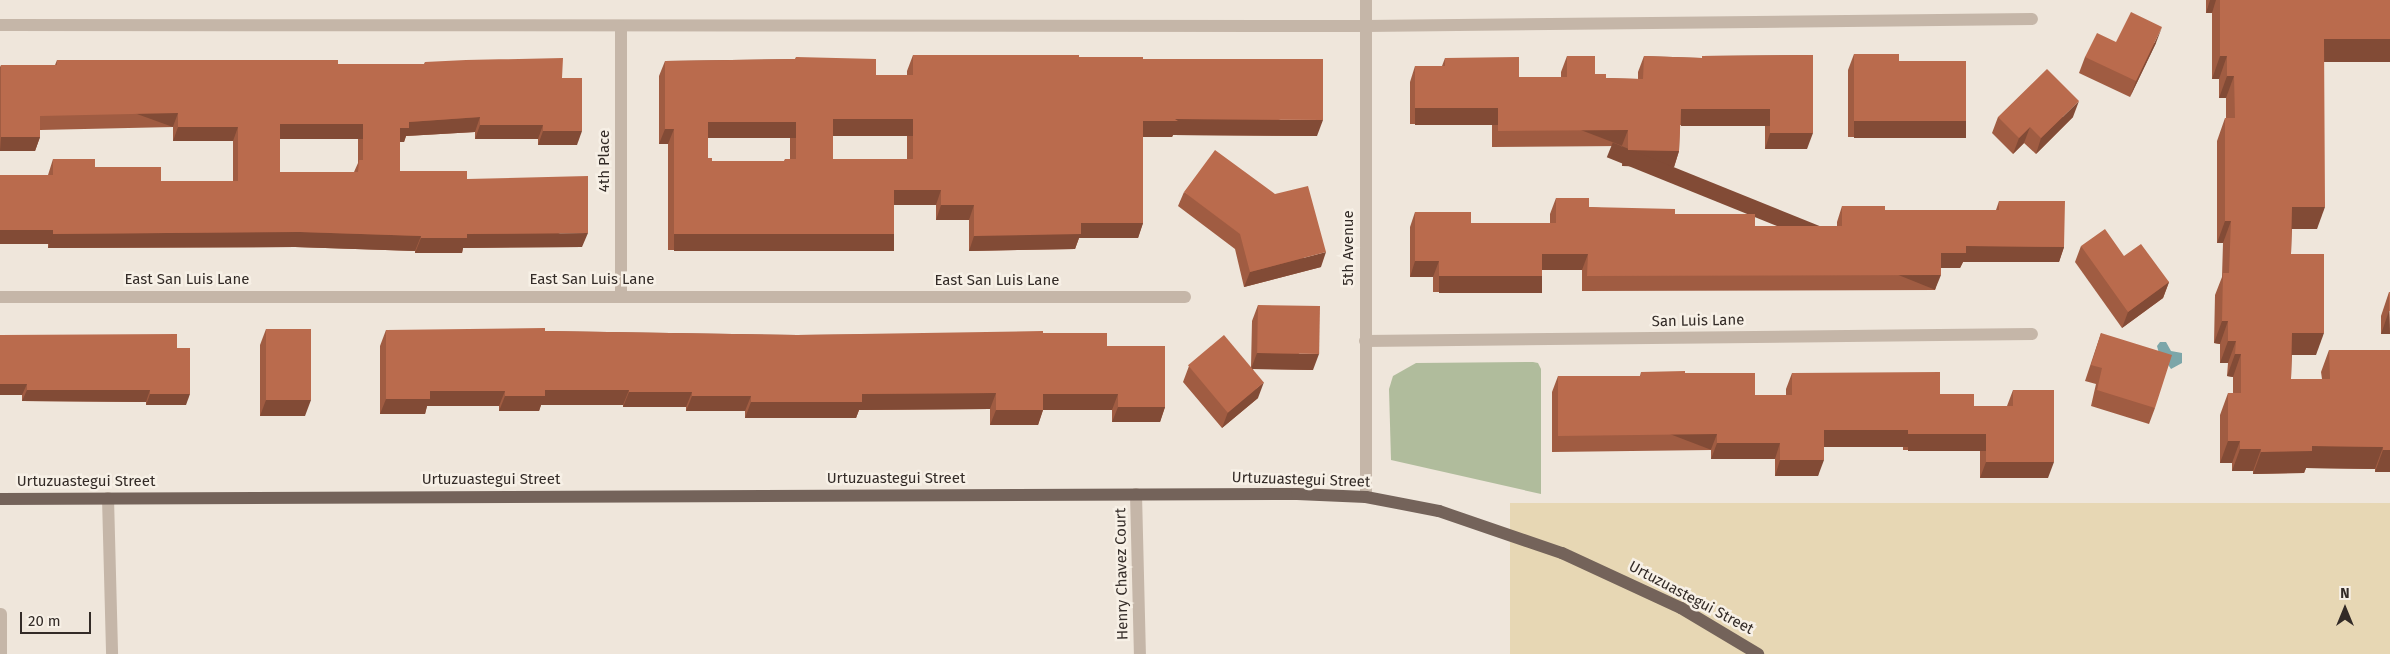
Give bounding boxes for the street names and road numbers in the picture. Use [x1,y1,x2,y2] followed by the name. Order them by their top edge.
[596,130,614,192] street label: 4th Place
[1340,210,1358,286] street label: 5th Avenue
[125,271,249,289] street label: East San Luis Lane
[530,271,654,289] street label: East San Luis Lane
[935,272,1059,290] street label: East San Luis Lane
[1651,311,1745,331] street label: San Luis Lane
[1231,469,1371,491] street label: Urtuzuastegui Street
[827,470,965,488] street label: Urtuzuastegui Street
[422,471,560,489] street label: Urtuzuastegui Street
[17,473,155,491] street label: Urtuzuastegui Street
[1112,508,1132,640] street label: Henry Chavez Court
[1626,558,1756,638] street label: Urtuzuastegui Street

